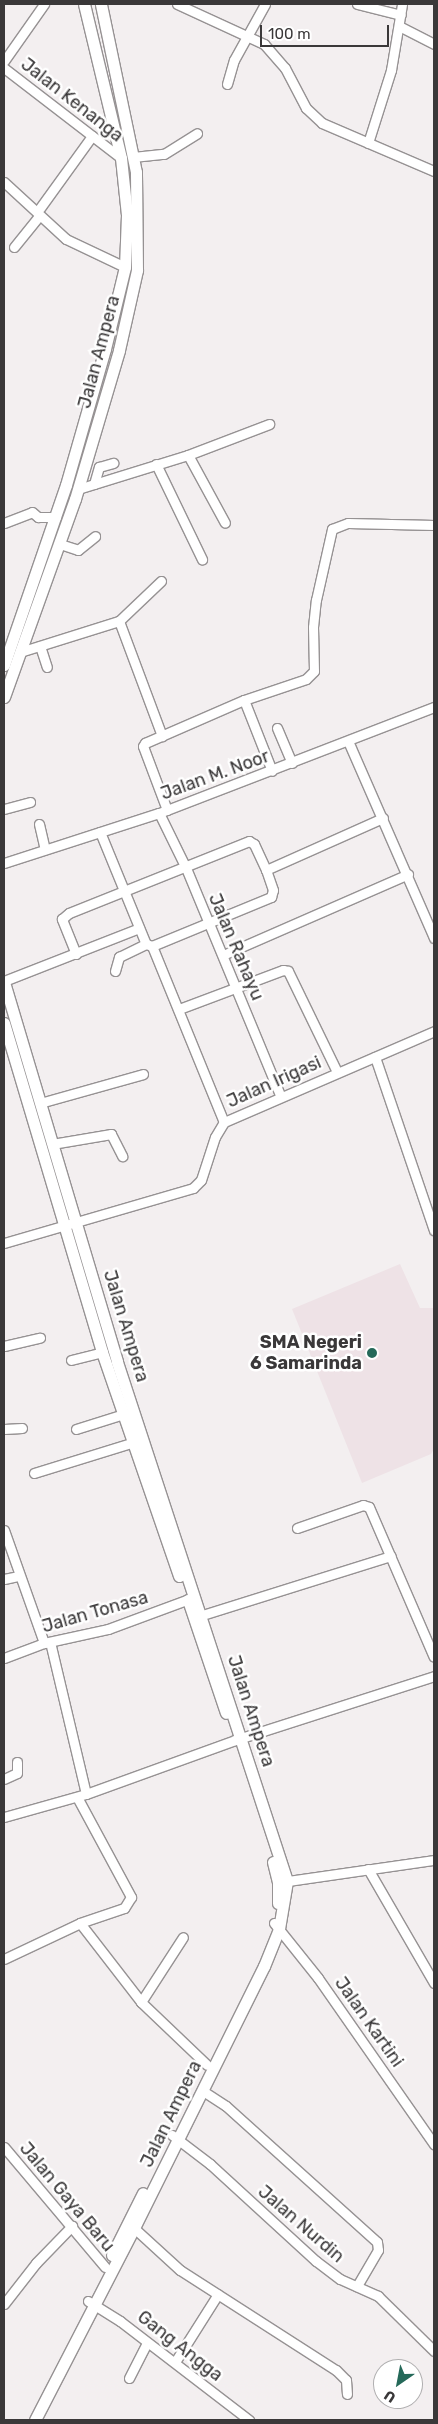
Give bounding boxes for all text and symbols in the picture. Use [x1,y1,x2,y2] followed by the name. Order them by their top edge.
[263,15,392,47] scale bar
[268,25,310,43] text: 100 m
[17,53,127,147] street label: Jalan Kenanga
[74,293,124,411] street label: Jalan Ampera
[158,745,272,805] street label: Jalan M. Noor
[204,890,268,1004] street label: Jalan Rahayu
[223,1052,325,1112] street label: Jalan Irigasi
[99,1267,153,1385] street label: Jalan Ampera
[250,1332,362,1375] place label: SMA Negeri 6 Samarinda
[366,1347,378,1359] marker: SMA Negeri 6 Samarinda
[39,1586,151,1638] street label: Jalan Tonasa
[223,1652,279,1770] street label: Jalan Ampera
[330,1973,408,2071] street label: Jalan Kartini
[136,2057,206,2171] street label: Jalan Ampera
[15,2138,119,2256] street label: Jalan Gaya Baru
[254,2181,348,2267] street label: Jalan Nurdin
[133,2306,227,2386] street label: Gang Angga
[373,2359,423,2409] north arrow
[381,2386,399,2406] text: U

